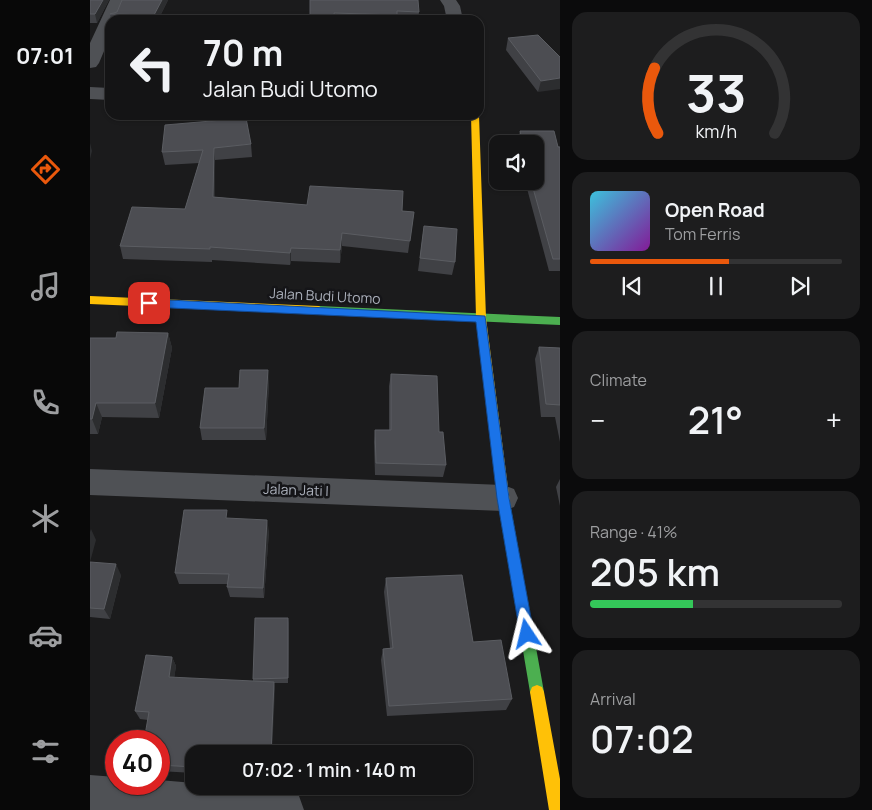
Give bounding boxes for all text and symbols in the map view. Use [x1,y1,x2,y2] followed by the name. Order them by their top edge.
[203,29,283,77] text: 70 m
[120,35,185,100] icon: left
[16,41,74,71] text: 07:01
[686,57,746,128] text: 33
[203,74,378,104] text: Jalan Budi Utomo
[695,119,737,143] text: km/h
[489,135,544,190] map controls
[489,135,544,190] button: sound
[28,152,63,187] icon: directions
[665,197,765,223] text: Open Road
[665,223,740,245] text: Tom Ferris
[28,269,63,304] icon: music
[618,272,646,300] icon: previous
[702,272,730,300] icon: pause
[786,272,814,300] icon: next
[128,282,170,324] pin
[269,283,381,308] street label: Jalan Budi Utomo
[135,289,163,317] icon: arrive
[590,369,647,391] text: Climate
[28,385,63,420] icon: phone
[688,393,743,445] text: 21°
[590,401,605,439] text: −
[826,401,842,439] text: +
[263,479,329,500] street label: Jalan Jati I
[28,501,63,536] icon: climate
[590,521,677,543] text: Range · 41%
[590,545,720,597] text: 205 km
[500,607,552,659] position arrow
[28,618,63,653] icon: car
[590,688,636,710] text: Arrival
[590,712,693,764] text: 07:02
[105,730,170,795] speed limit sign: 40
[28,734,63,769] icon: filters
[242,757,416,783] text: 07:02 · 1 min · 140 m

